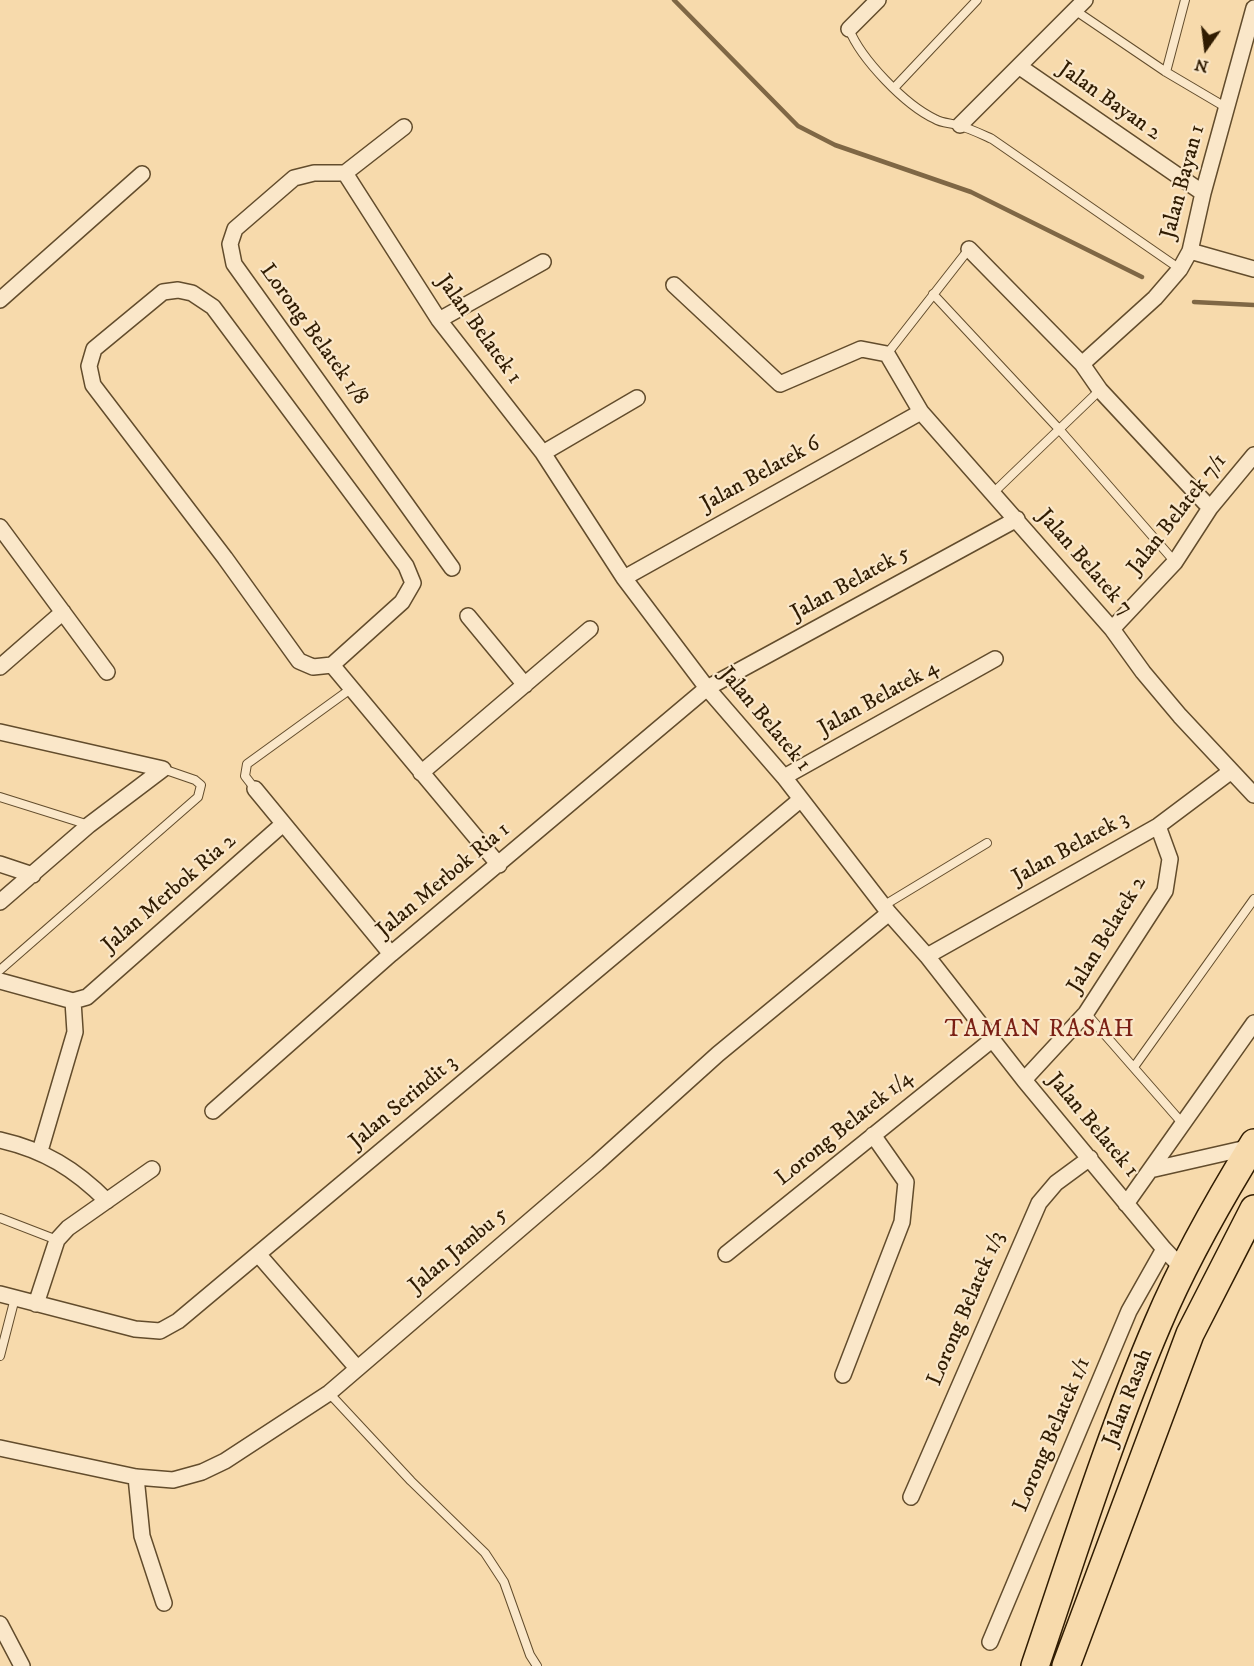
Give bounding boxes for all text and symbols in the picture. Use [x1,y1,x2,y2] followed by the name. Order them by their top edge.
[1176,18,1236,78] north arrow
[1193,54,1210,77] text: N
[1052,57,1166,147] street label: Jalan Bayan 2
[1156,122,1212,242] street label: Jalan Bayan 1
[253,259,373,411] street label: Lorong Belatek 1/8
[430,270,526,390] street label: Jalan Belatek 1
[697,431,825,519] street label: Jalan Belatek 6
[1123,449,1233,581] street label: Jalan Belatek 7/1
[1031,504,1137,622] street label: Jalan Belatek 7
[787,541,915,627] street label: Jalan Belatek 5
[814,655,944,743] street label: Jalan Belatek 4
[713,662,815,778] street label: Jalan Belatek 1
[1008,806,1134,892] street label: Jalan Belatek 3
[372,818,516,944] street label: Jalan Merbok Ria 1
[98,829,242,959] street label: Jalan Merbok Ria 2
[1063,872,1153,998] street label: Jalan Belatek 2
[945,1017,1135,1045] district label: TAMAN RASAH
[345,1050,463,1156] street label: Jalan Serindit 3
[771,1065,919,1193] street label: Lorong Belatek 1/4
[1041,1068,1143,1184] street label: Jalan Belatek 1
[404,1202,514,1300] street label: Jalan Jambu 5
[923,1228,1011,1390] street label: Lorong Belatek 1/3
[1098,1346,1160,1450] street label: Jalan Rasah
[1009,1354,1097,1516] street label: Lorong Belatek 1/1

